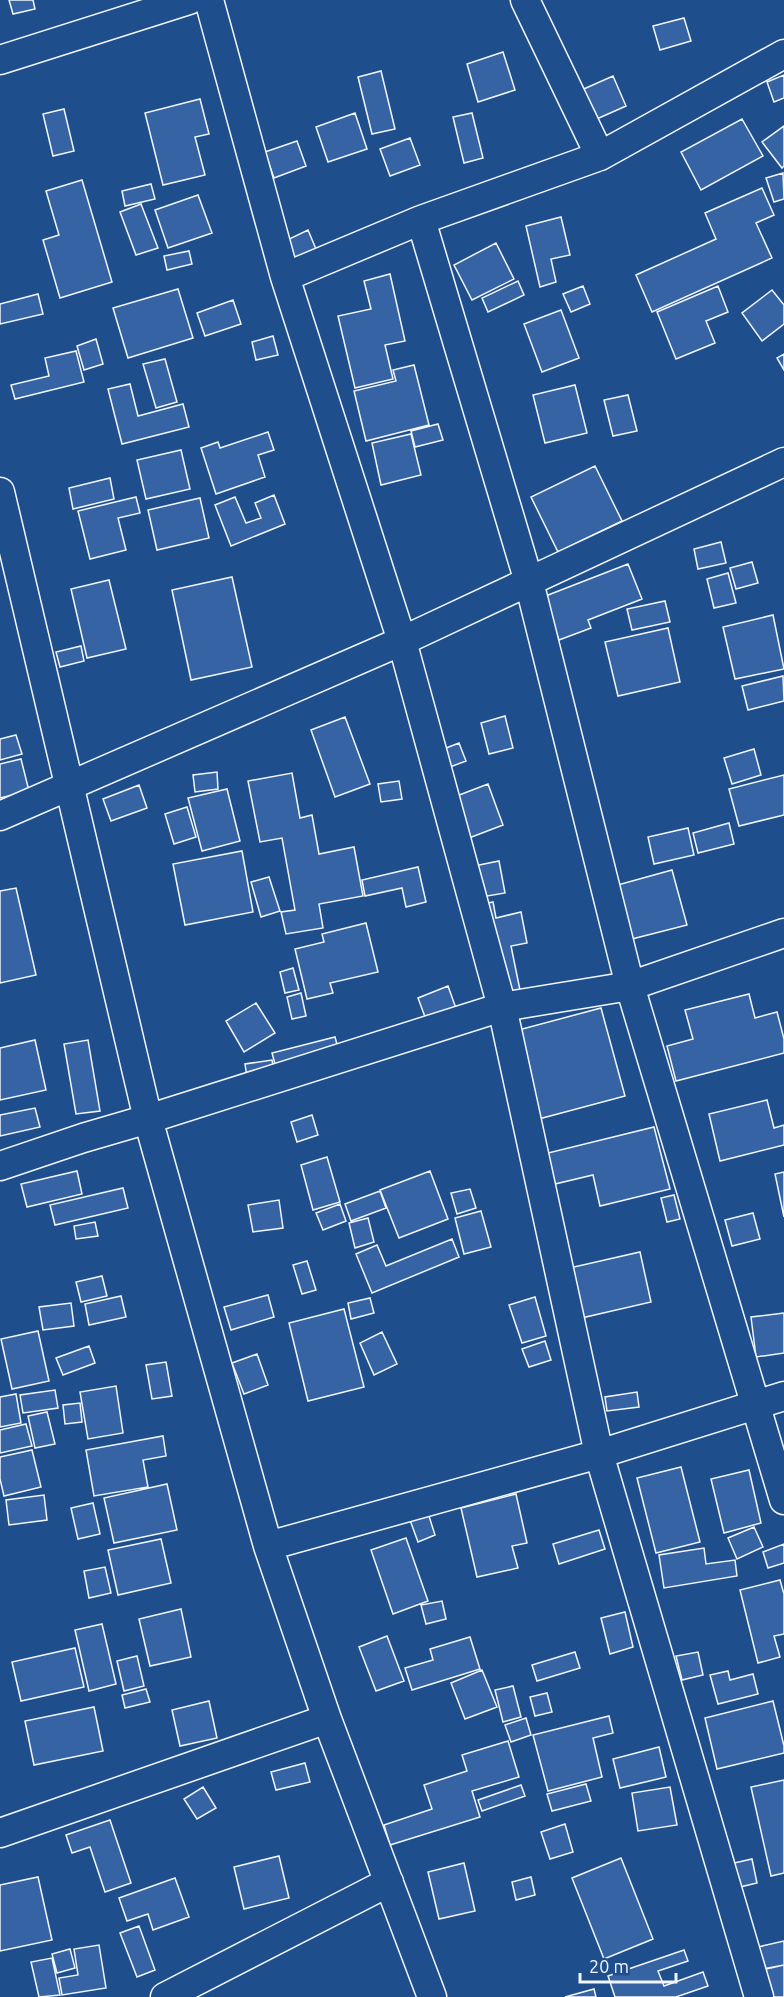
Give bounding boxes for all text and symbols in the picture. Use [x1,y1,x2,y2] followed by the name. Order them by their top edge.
[580,1946,676,1984] scale bar
[589,1956,629,1976] text: 20 m

